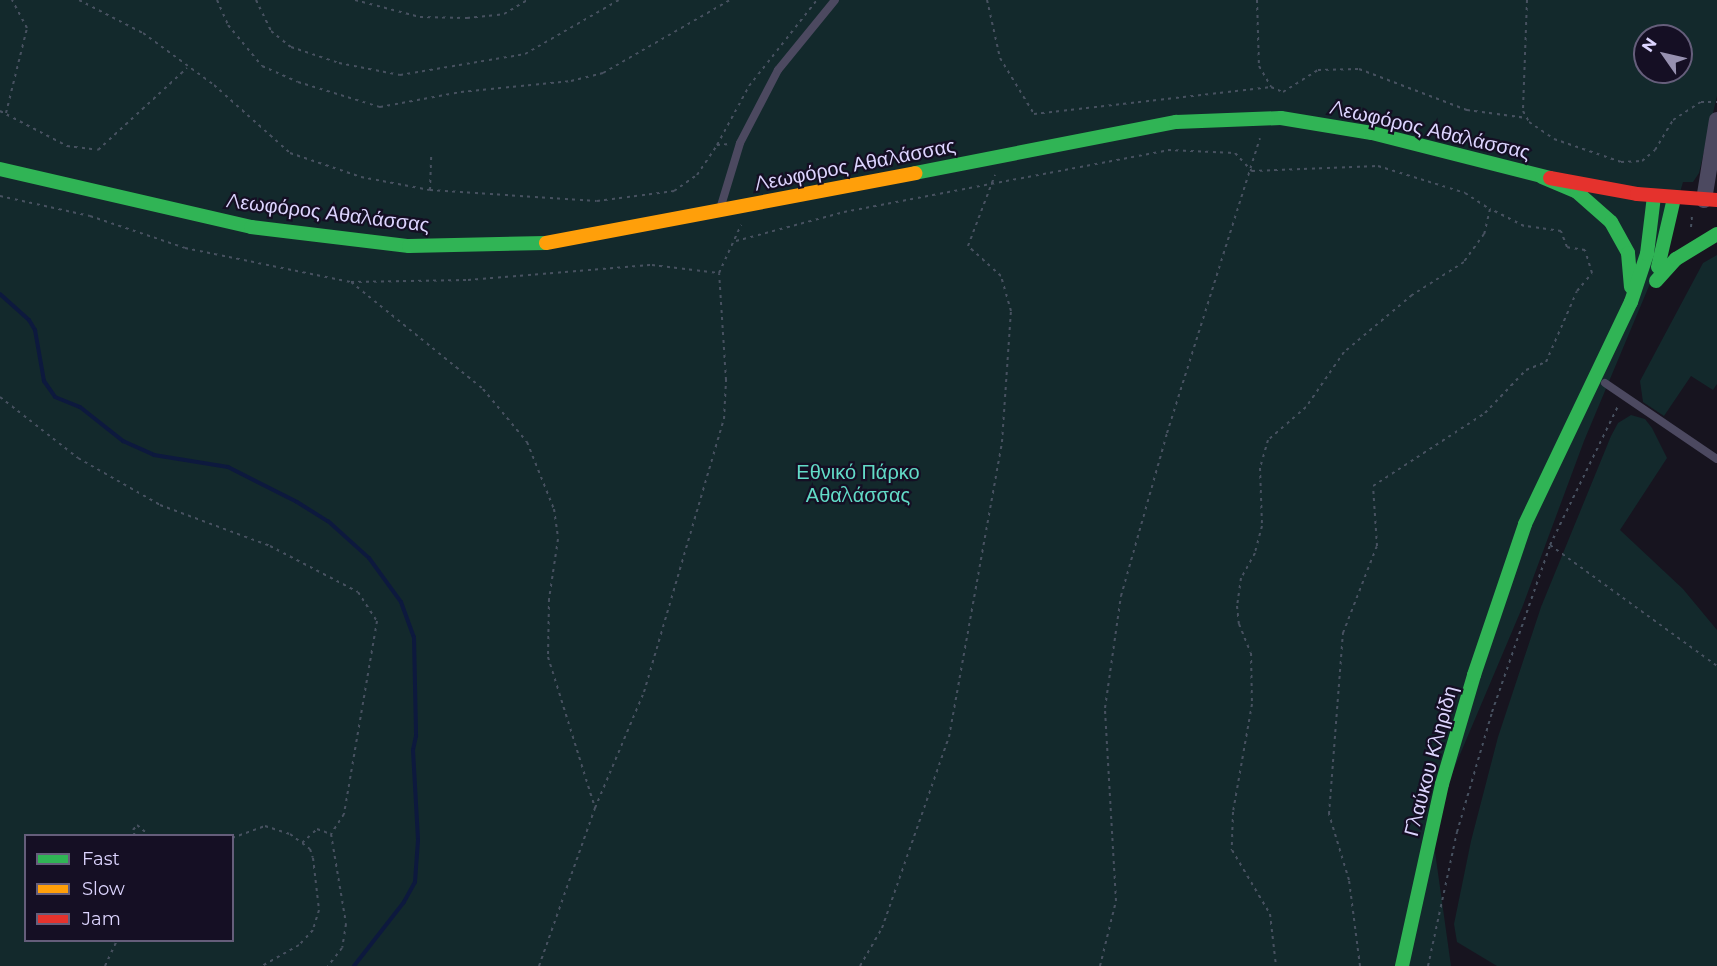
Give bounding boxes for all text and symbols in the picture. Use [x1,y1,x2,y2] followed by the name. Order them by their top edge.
[1633,24,1693,84] north arrow
[1638,34,1661,55] text: N
[1328,95,1532,165] street label: Λεωφόρος Αθαλάσσας
[752,134,958,196] street label: Λεωφόρος Αθαλάσσας
[225,189,431,237] street label: Λεωφόρος Αθαλάσσας
[796,460,920,507] park label: Εθνικό Πάρκο Αθαλάσσας
[1399,683,1463,839] street label: Γλαύκου Κληρίδη
[24,834,234,942] legend
[82,848,120,870] text: Fast
[82,878,125,900] text: Slow
[82,908,121,930] text: Jam

